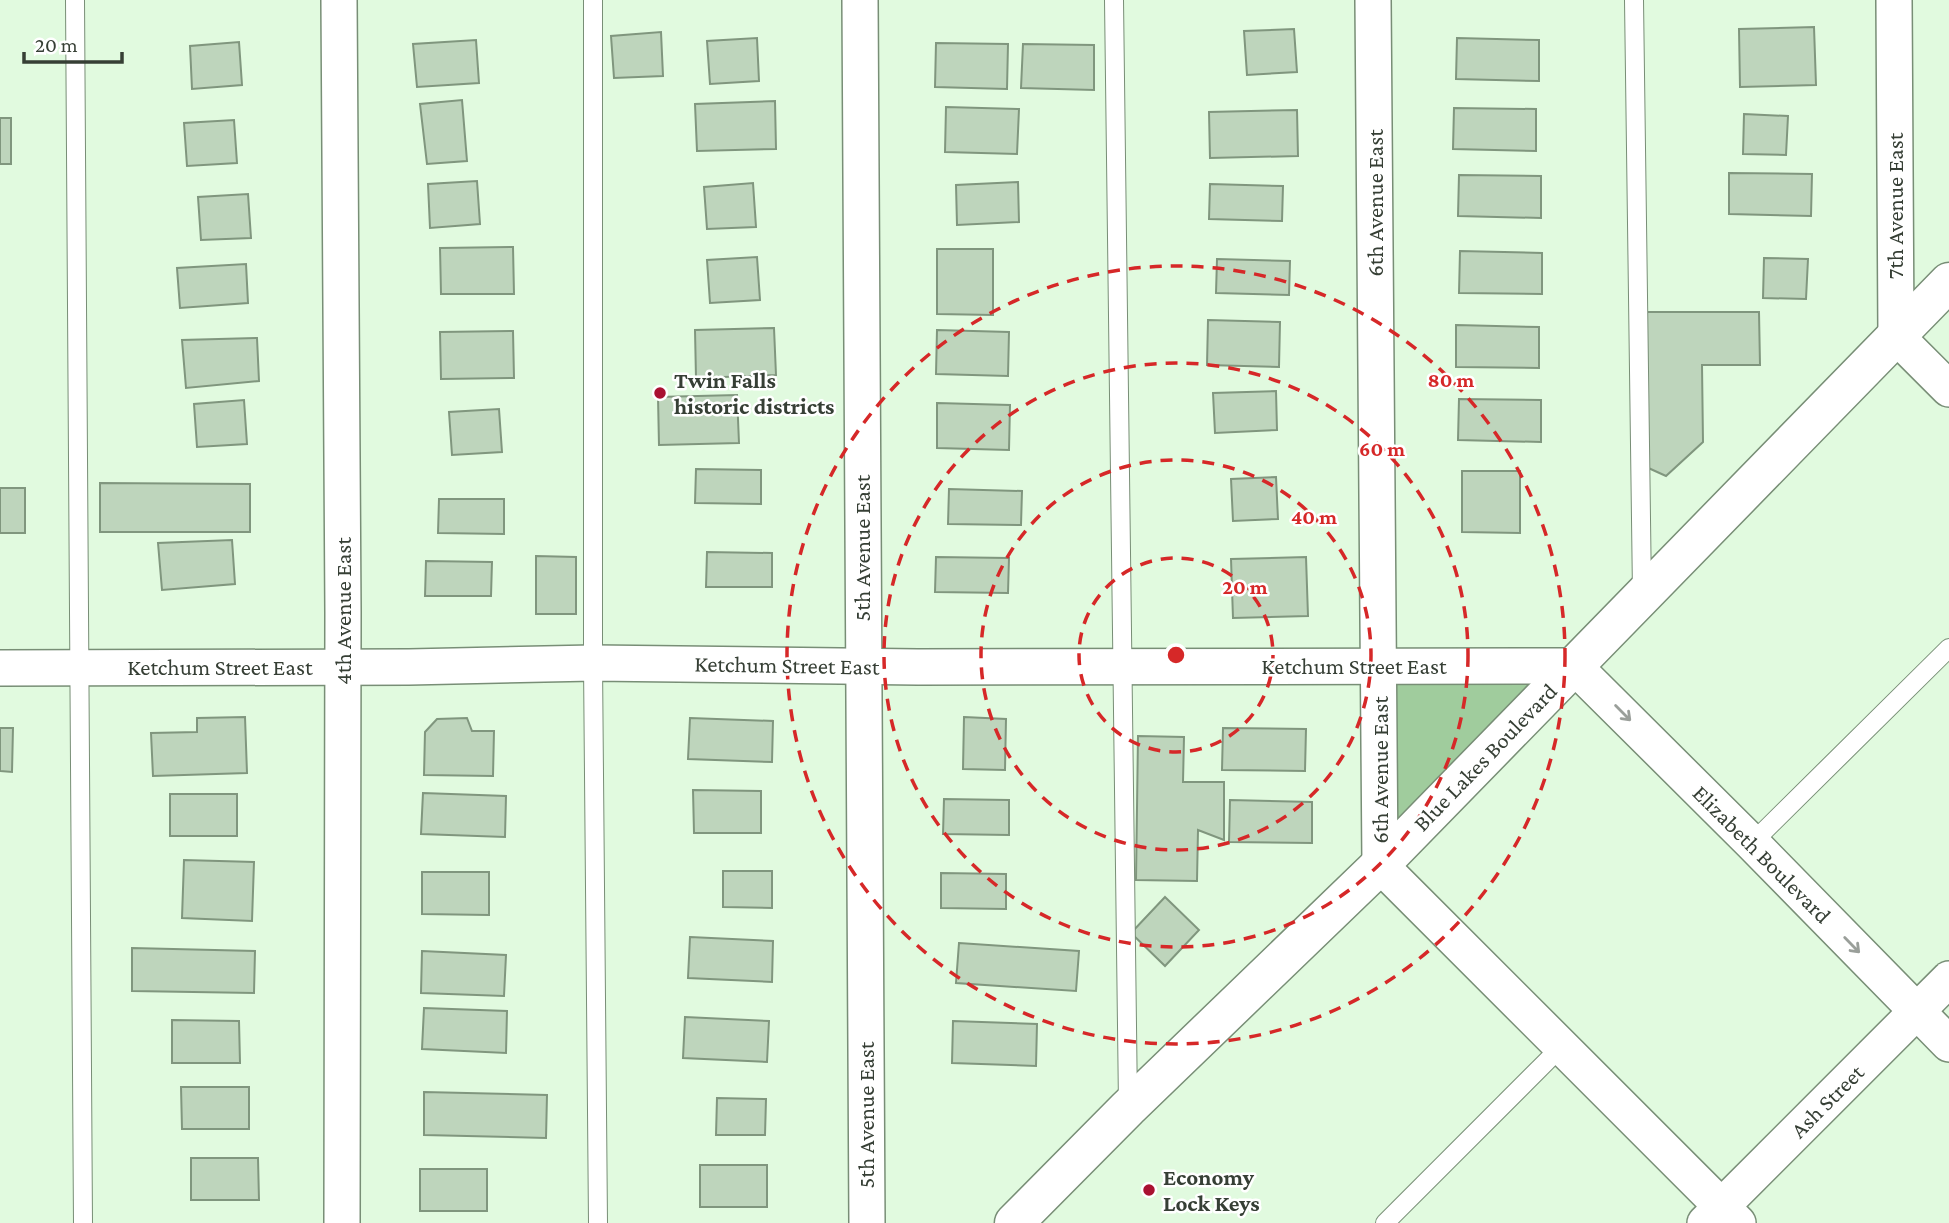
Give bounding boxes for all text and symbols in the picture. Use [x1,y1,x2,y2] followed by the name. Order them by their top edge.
[24,21,122,65] scale bar
[35,33,78,57] text: 20 m
[1362,129,1388,277] street label: 6th Avenue East
[1882,132,1908,279] street label: 7th Avenue East
[674,367,834,419] place label: Twin Falls historic districts
[1428,368,1475,392] text: 80 m
[652,385,668,401] marker: Twin Falls historic districts
[1359,437,1405,461] text: 60 m
[849,474,875,621] street label: 5th Avenue East
[1291,505,1337,529] text: 40 m
[330,537,356,685] street label: 4th Avenue East
[1222,575,1268,599] text: 20 m
[1164,643,1188,667] centre of rings
[694,650,880,680] street label: Ketchum Street East
[1261,653,1447,679] street label: Ketchum Street East
[127,654,313,680] street label: Ketchum Street East
[1408,678,1562,836] street label: Blue Lakes Boulevard
[1367,696,1393,844] street label: 6th Avenue East
[1614,704,1631,721] one-way arrow
[1688,780,1836,928] street label: Elizabeth Boulevard
[1843,936,1860,953] one-way arrow
[853,1041,879,1188] street label: 5th Avenue East
[1785,1059,1869,1143] street label: Ash Street
[1163,1164,1260,1216] place label: Economy Lock Keys
[1141,1182,1157,1198] marker: Economy Lock Keys

